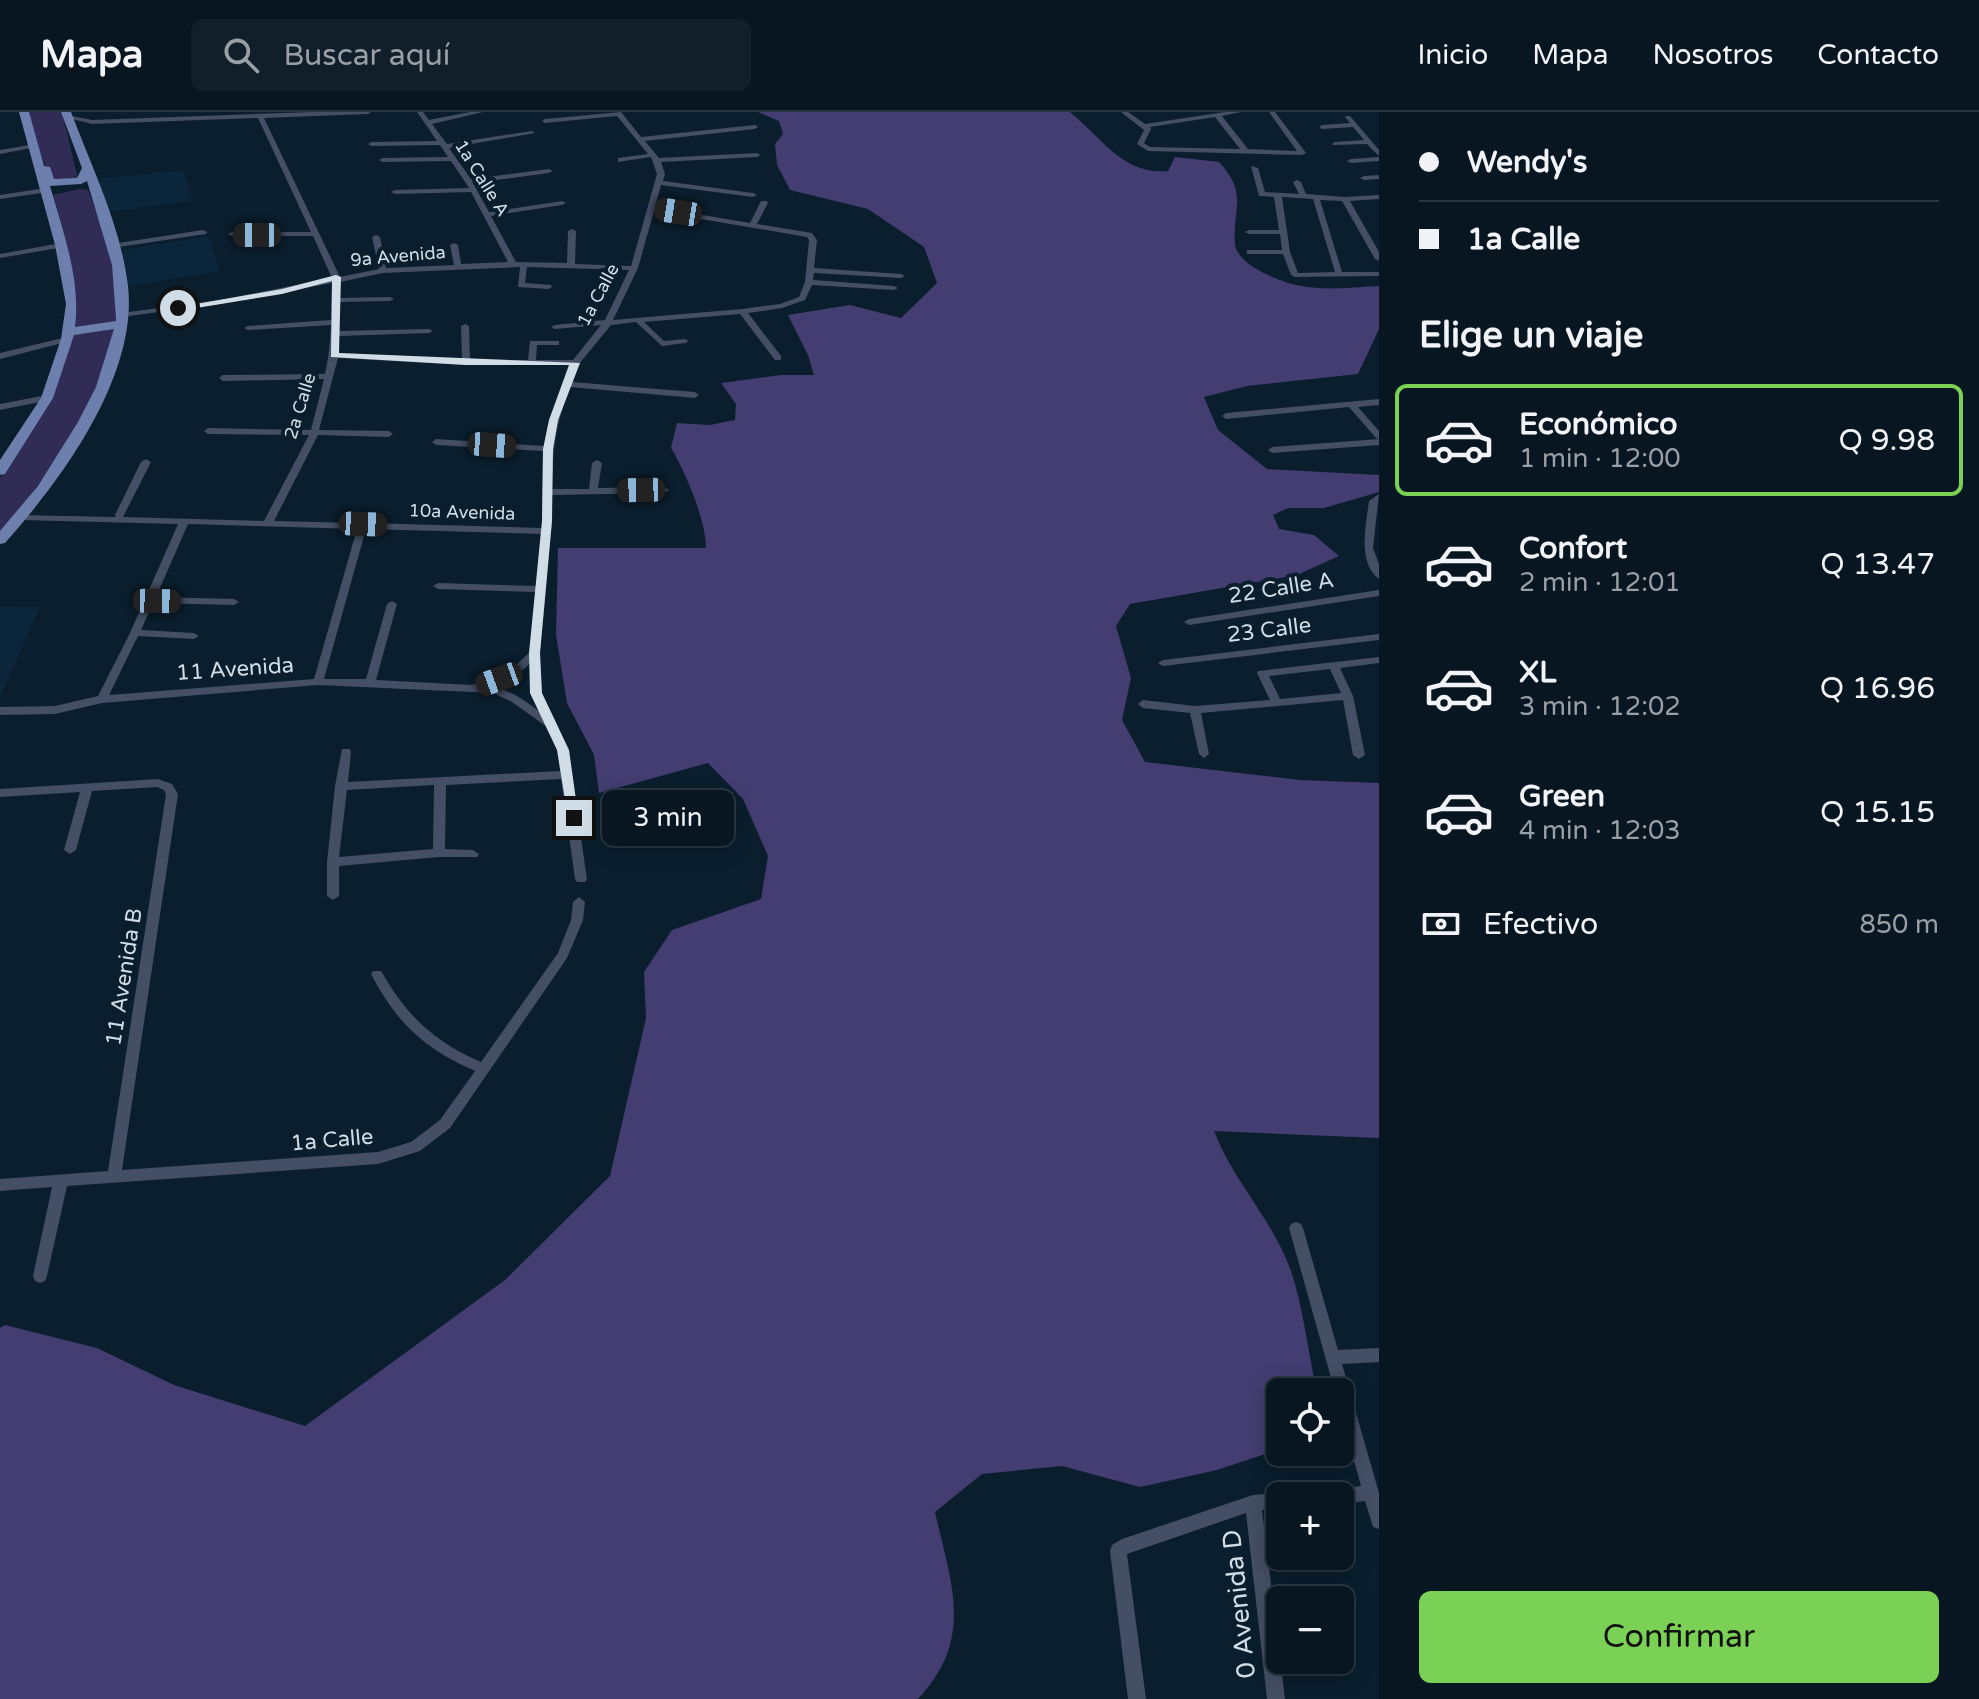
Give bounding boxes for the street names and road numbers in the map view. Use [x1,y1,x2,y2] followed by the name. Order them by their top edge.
[450,136,514,220] street label: 1a Calle A
[350,241,446,271] street label: 9a Avenida
[572,260,624,330] street label: 1a Calle
[280,370,320,442] street label: 2a Calle
[408,499,516,525] street label: 10a Avenida
[1226,567,1336,609] street label: 22 Calle A
[1226,612,1312,648] street label: 23 Calle
[175,652,295,686] street label: 11 Avenida
[100,906,148,1048] street label: 11 Avenida B
[290,1123,374,1157] street label: 1a Calle
[1216,1528,1262,1680] street label: 0 Avenida D

